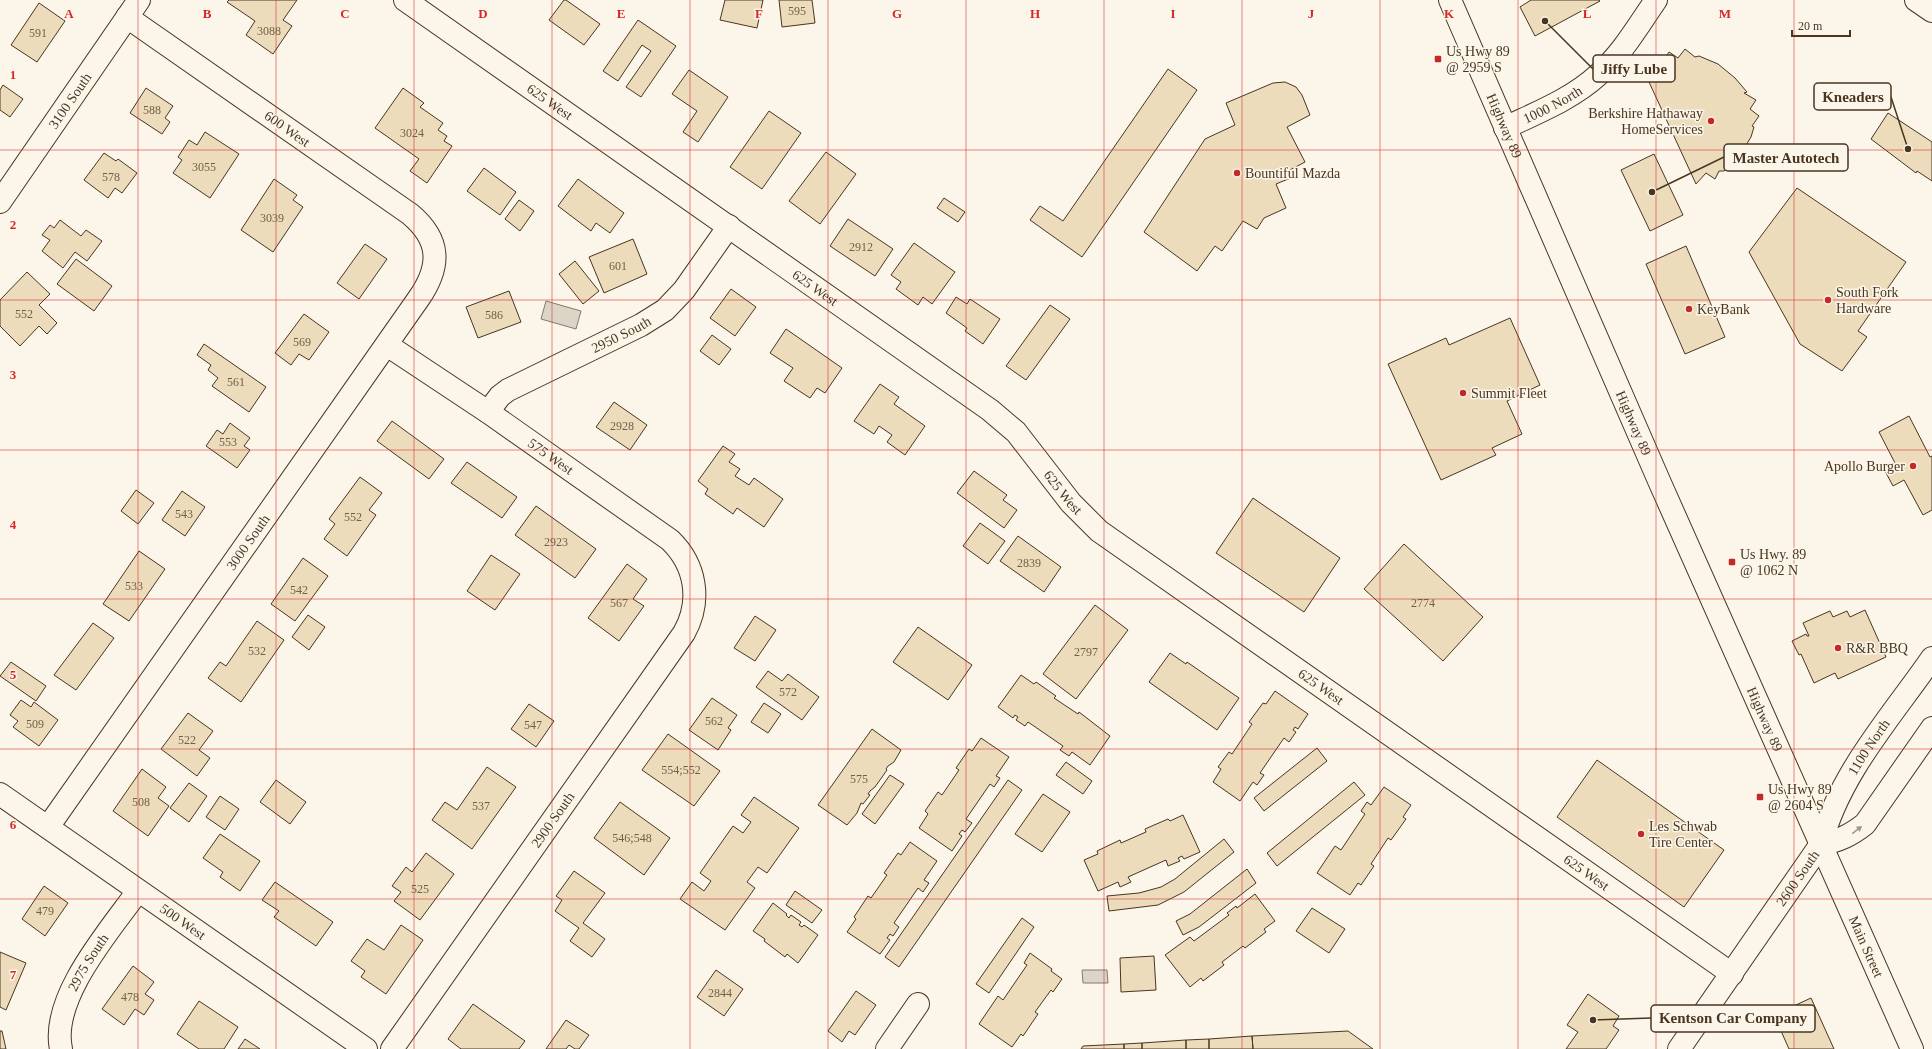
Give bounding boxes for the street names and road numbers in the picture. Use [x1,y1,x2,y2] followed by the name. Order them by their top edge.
[45,70,94,131] street label: 3100 South
[524,81,576,123] street label: 625 West
[1521,83,1585,126] street label: 1000 North
[1484,91,1525,160] street label: Highway 89
[261,108,313,150] street label: 600 West
[790,267,841,309] street label: 625 West
[589,313,654,356] street label: 2950 South
[1613,388,1654,457] street label: Highway 89
[525,435,576,477] street label: 575 West
[1041,467,1085,517] street label: 625 West
[223,512,272,573] street label: 3000 South
[1296,665,1347,708] street label: 625 West
[1744,684,1786,753] street label: Highway 89
[1845,716,1893,777] street label: 1100 North
[528,789,578,851] street label: 2900 South
[1773,847,1822,909] street label: 2600 South
[1561,851,1612,893] street label: 625 West
[157,900,209,943] street label: 500 West
[1846,913,1887,980] street label: Main Street
[65,931,111,993] street label: 2975 South

